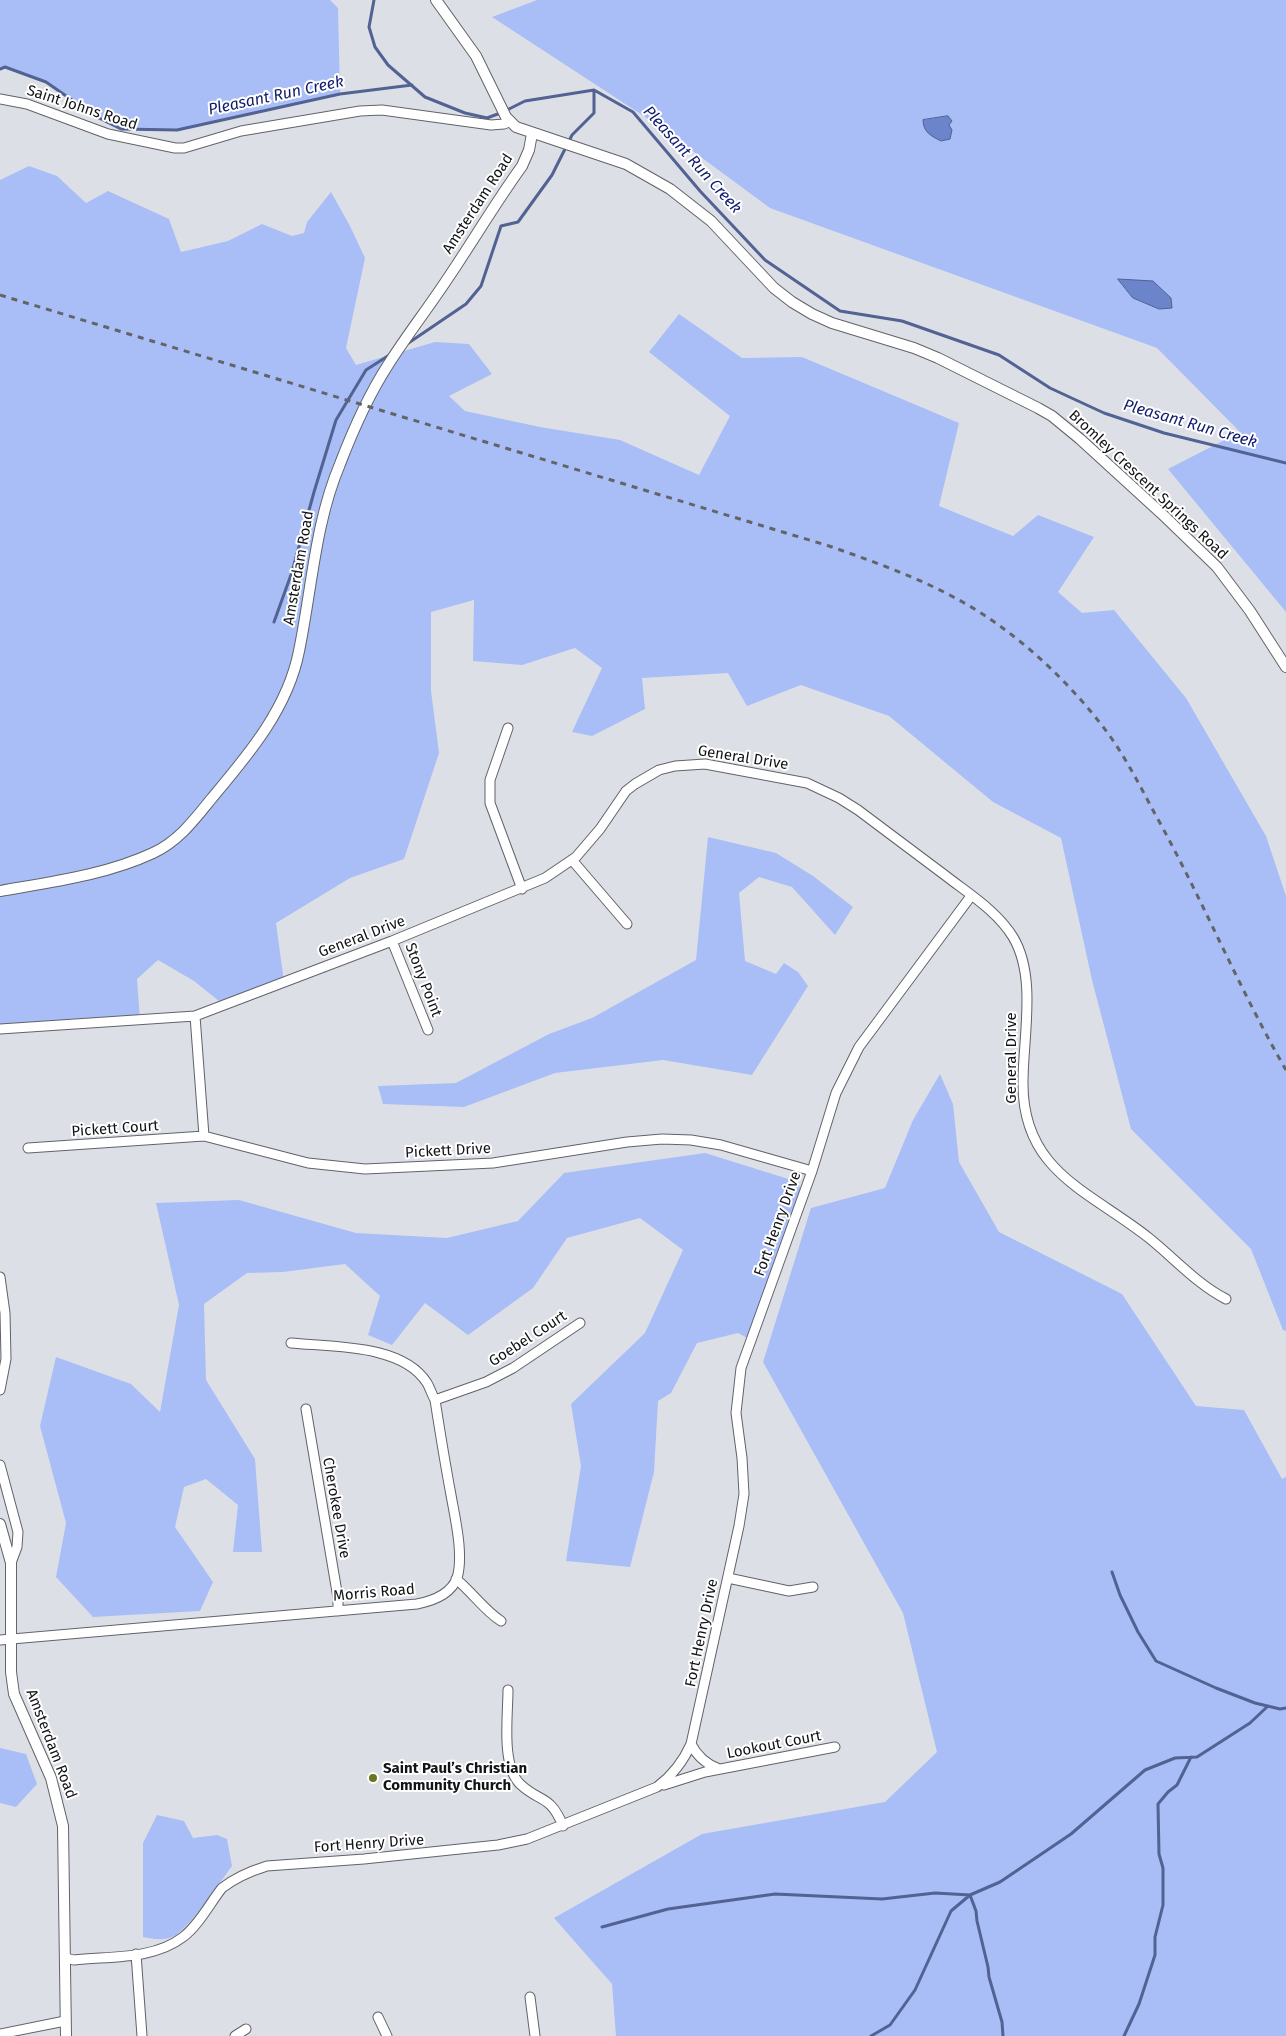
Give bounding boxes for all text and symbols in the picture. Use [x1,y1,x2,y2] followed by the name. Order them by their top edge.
[206,72,346,120] water label: Pleasant Run Creek
[24,82,140,134] street label: Saint Johns Road
[639,102,745,218] water label: Pleasant Run Creek
[439,151,517,257] street label: Amsterdam Road
[1121,396,1259,452] water label: Pleasant Run Creek
[1065,406,1231,564] street label: Bromley Crescent Springs Road
[280,509,318,627] street label: Amsterdam Road
[696,742,790,774] street label: General Drive
[316,912,408,962] street label: General Drive
[401,941,445,1019] street label: Stony Point
[1003,1012,1021,1104] street label: General Drive
[71,1117,159,1141] street label: Pickett Court
[405,1140,491,1162] street label: Pickett Drive
[751,1169,805,1279] street label: Fort Henry Drive
[486,1307,570,1371] street label: Goebel Court
[318,1456,354,1560] street label: Cherokee Drive
[682,1577,722,1689] street label: Fort Henry Drive
[332,1580,416,1606] street label: Morris Road
[22,1687,80,1801] street label: Amsterdam Road
[725,1727,823,1763] street label: Lookout Court
[383,1760,527,1795] place label: Saint Paul’s Christian Community Church
[367,1772,379,1784] marker: Saint Paul’s Christian Community Church
[313,1831,425,1857] street label: Fort Henry Drive

